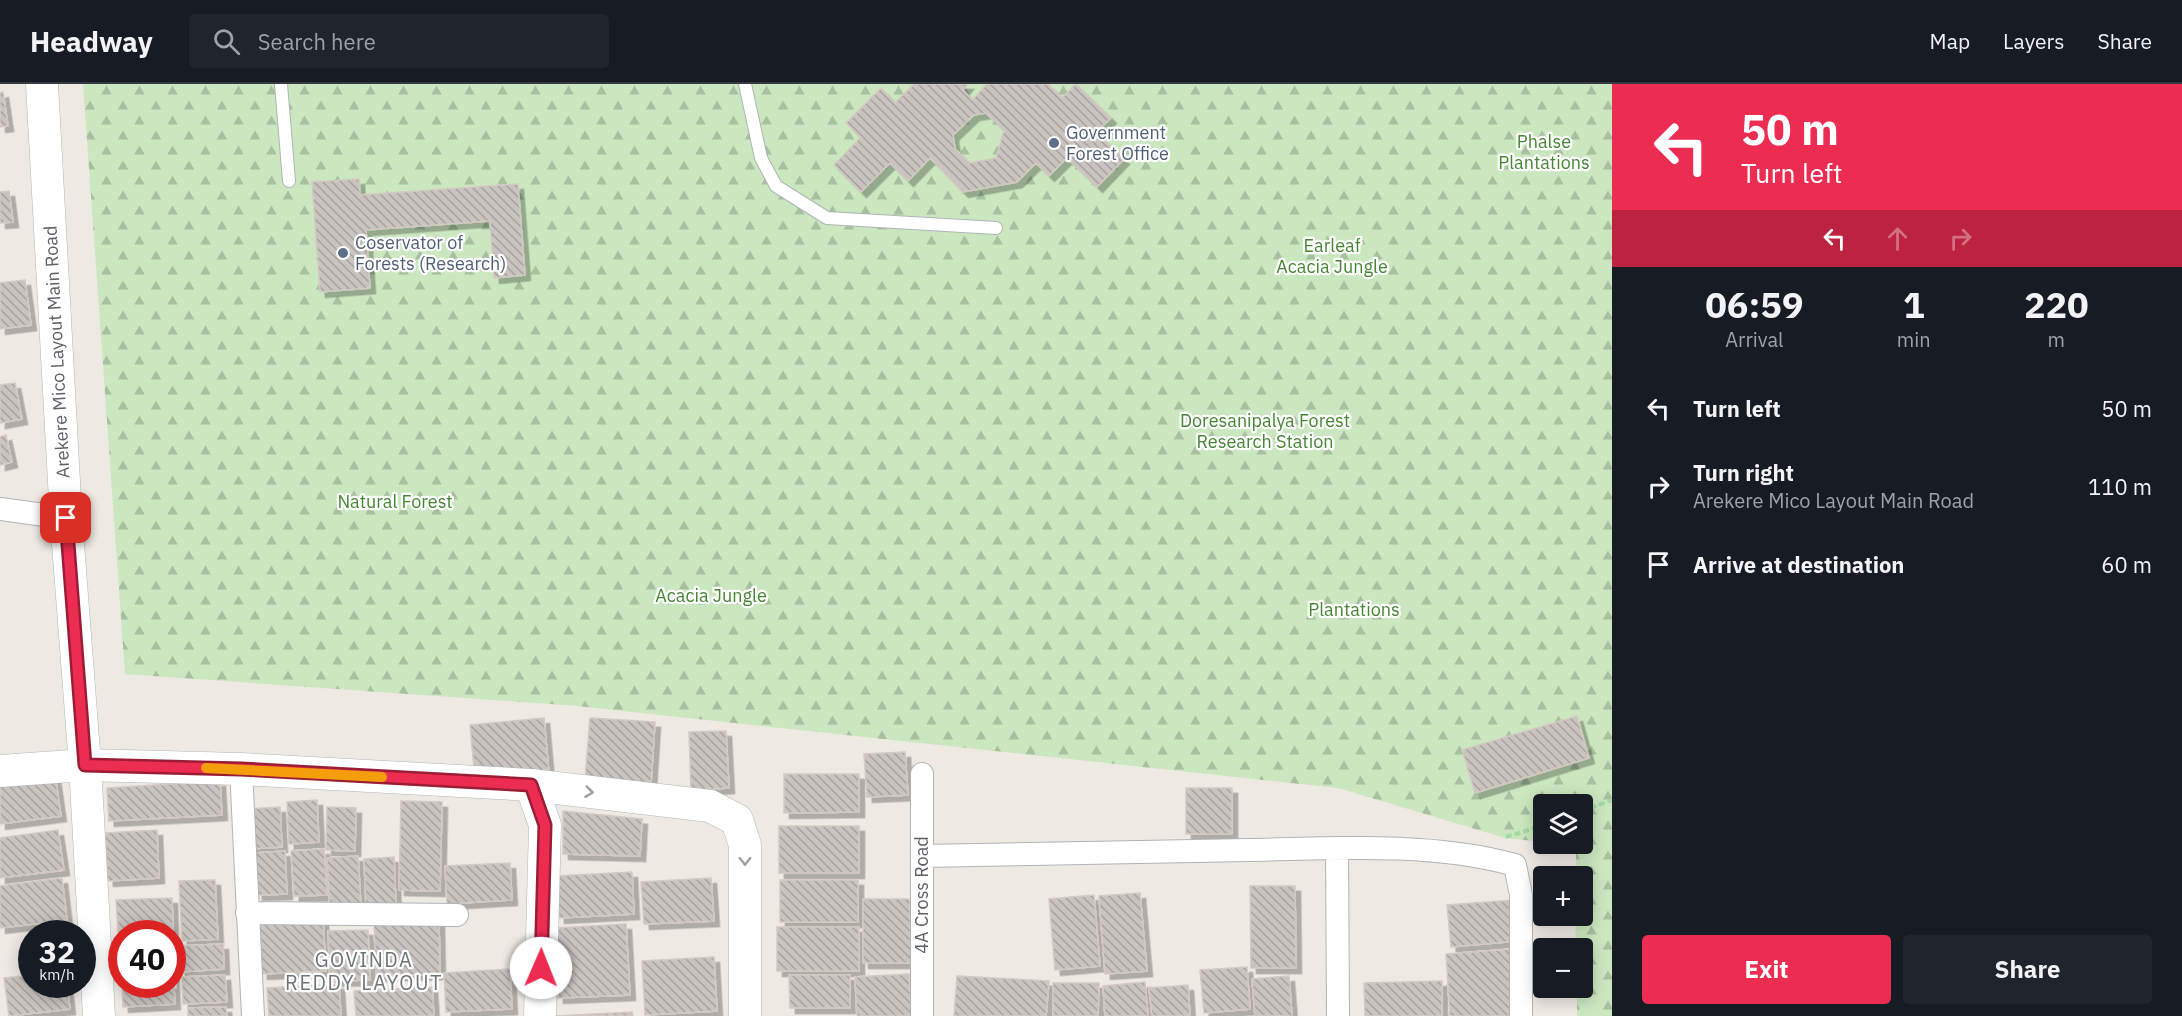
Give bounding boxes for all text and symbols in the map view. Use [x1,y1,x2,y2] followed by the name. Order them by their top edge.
[189,14,609,68] search box
[30,23,153,60] text: Headway
[210,25,243,58] icon: search
[258,27,376,56] text: Search here
[1930,27,1970,55] text: Map
[2003,27,2065,55] text: Layers
[2098,27,2152,55] text: Share
[1741,102,1839,157] text: 50 m
[1642,108,1720,186] icon: left
[1066,121,1169,165] place label: Government Forest Office
[1498,130,1590,174] park label: Phalse Plantations
[1047,136,1061,150] marker: Government Forest Office
[1741,155,1842,190] text: Turn left
[1818,222,1851,255] icon: left
[1881,222,1914,255] icon: ahead
[1944,222,1977,255] icon: right
[38,225,75,479] street label: Arekere Mico Layout Main Road
[355,231,506,275] place label: Coservator of Forests (Research)
[1276,234,1388,278] park label: Earleaf Acacia Jungle
[336,246,350,260] marker: Coservator of Forests (Research)
[1705,281,1804,328] text: 06:59
[1903,281,1925,328] text: 1
[2024,281,2089,328] text: 220
[1725,326,1784,353] text: Arrival
[1897,326,1931,353] text: min
[2048,326,2065,353] text: m
[1642,392,1675,425] icon: left
[1693,394,1781,423] text: Turn left
[2101,394,2152,423] text: 50 m
[1180,409,1350,453] park label: Doresanipalya Forest Research Station
[1693,458,1794,487] text: Turn right
[1642,470,1675,503] icon: right
[2088,472,2152,501] text: 110 m
[1693,487,1974,514] text: Arekere Mico Layout Main Road
[337,490,453,513] park label: Natural Forest
[40,492,91,543] pin
[49,501,82,534] icon: arrive
[1642,548,1675,581] icon: arrive
[1693,550,1904,579] text: Arrive at destination
[2101,550,2152,579] text: 60 m
[655,584,767,607] park label: Acacia Jungle
[1308,598,1400,621] park label: Plantations
[584,785,594,798] one-way arrow
[1533,794,1593,998] map controls
[1533,794,1593,854] button: layers
[910,836,933,954] street label: 4A Cross Road
[739,857,751,866] one-way arrow
[1533,866,1593,926] button: +
[108,920,186,998] speed limit sign: 40
[39,932,75,971] text: 32
[1642,935,1891,1004] button: Exit
[1903,935,2152,1004] button: Share
[509,936,573,1000] position arrow
[1533,938,1593,998] button: −
[285,946,443,996] district label: GOVINDA REDDY LAYOUT
[39,965,75,984] text: km/h

